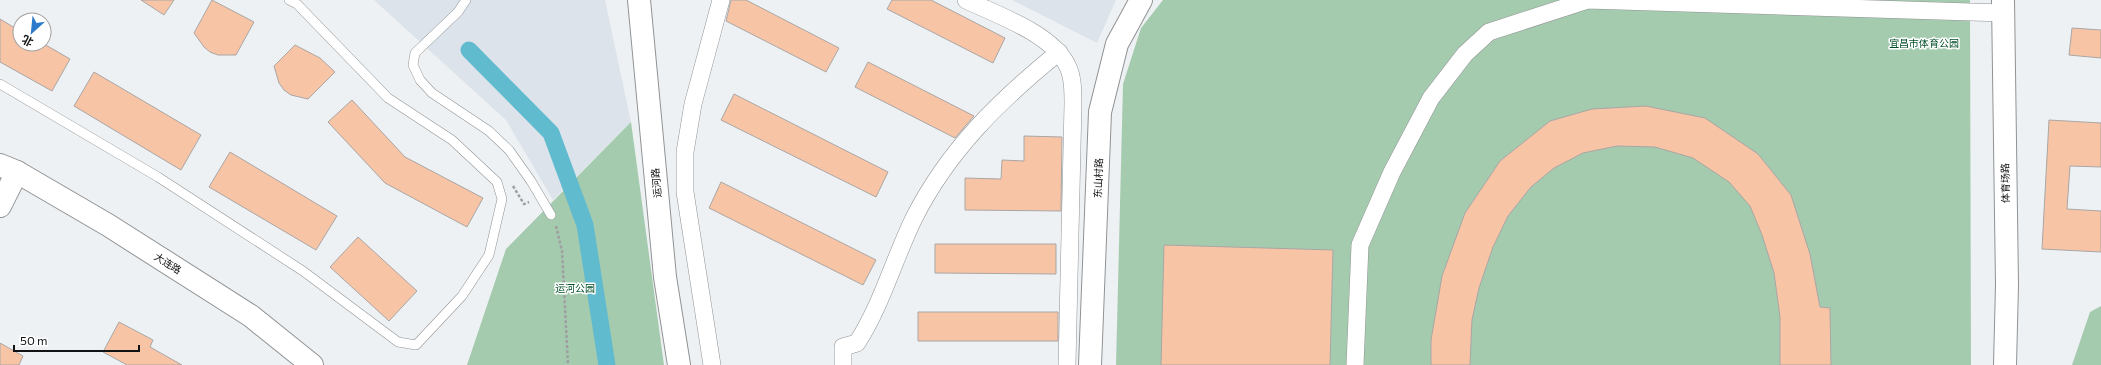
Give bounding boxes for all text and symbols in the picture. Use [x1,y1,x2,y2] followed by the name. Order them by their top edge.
[12,12,52,52] north arrow
[19,33,35,50] text: 北
[1889,37,1959,49] park label: 宜昌市体育公园
[1091,158,1105,198] street label: 东山村路
[1999,163,2011,203] street label: 体育场路
[649,168,663,198] street label: 运河路
[152,250,184,276] street label: 大连路
[555,282,595,294] park label: 运河公园
[14,327,139,353] scale bar
[20,333,48,347] text: 50 m

